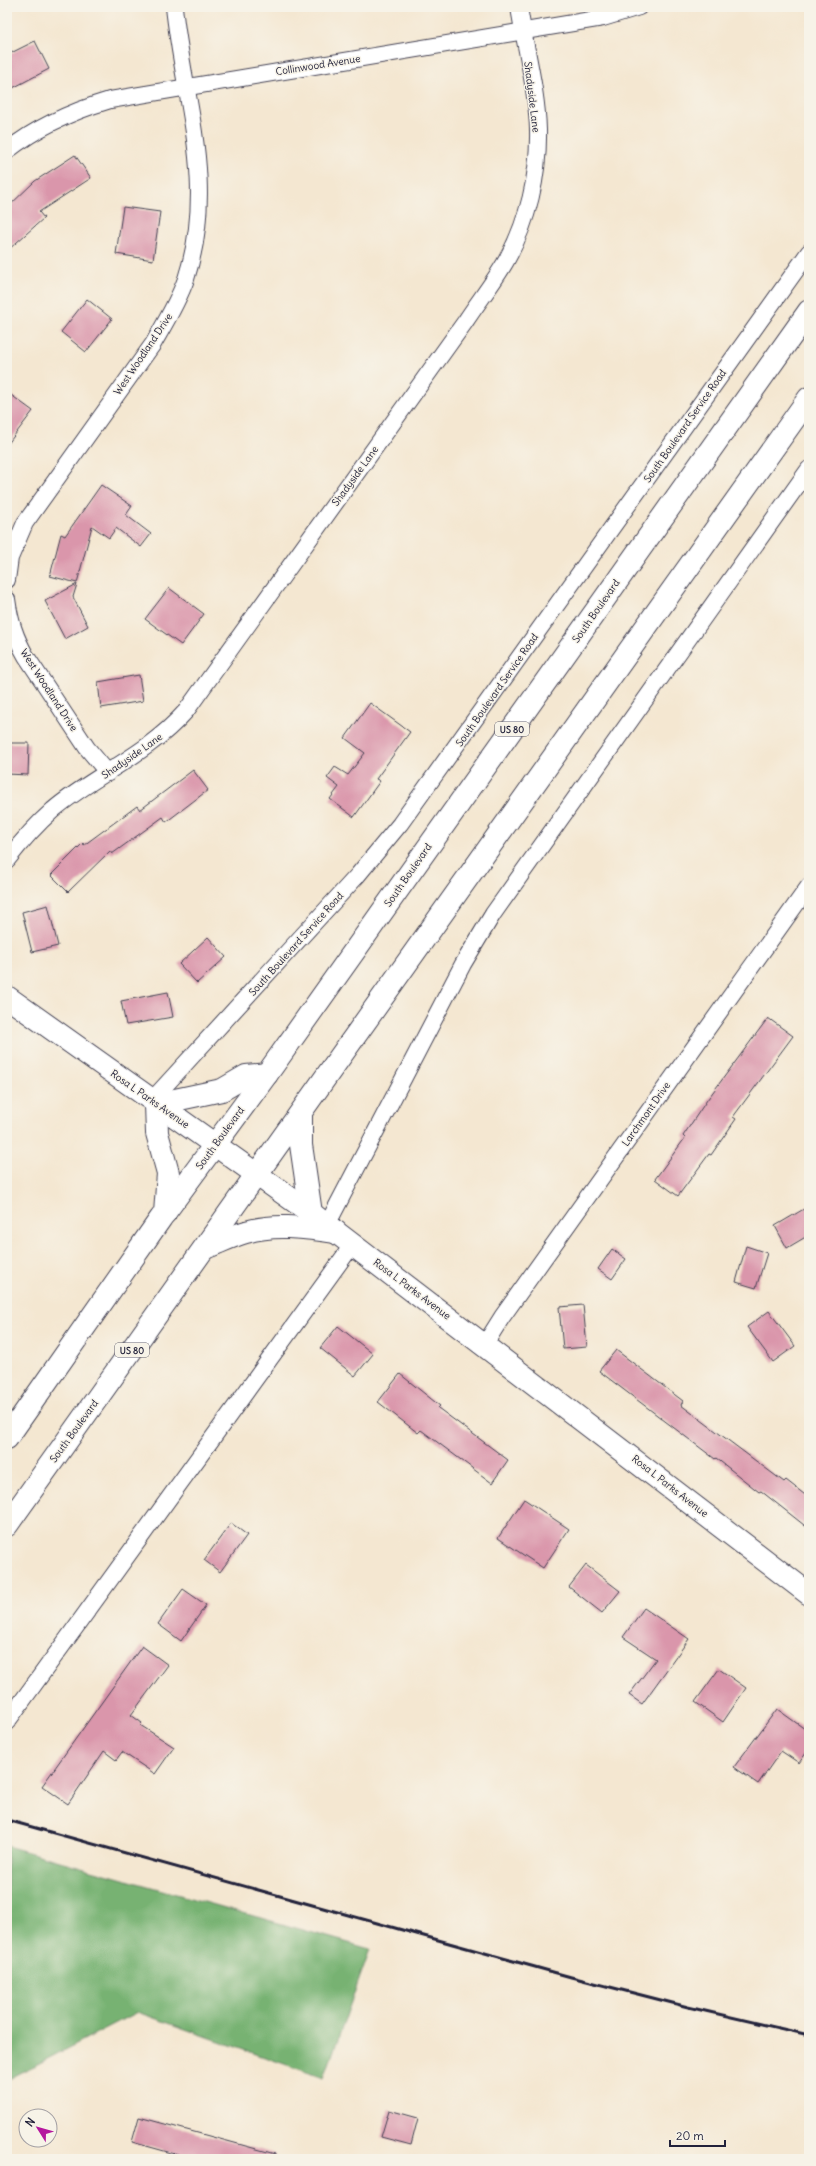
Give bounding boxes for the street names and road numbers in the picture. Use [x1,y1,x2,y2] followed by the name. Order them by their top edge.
[275,52,361,78] street label: Collinwood Avenue
[521,61,543,133] street label: Shadyside Lane
[111,311,175,397] street label: West Woodland Drive
[641,367,729,485] street label: South Boulevard Service Road
[329,443,381,509] street label: Shadyside Lane
[569,577,623,645] street label: South Boulevard
[453,631,541,749] street label: South Boulevard Service Road
[17,646,81,734] street label: West Woodland Drive
[495,722,529,736] road number: US 80
[99,730,165,782] street label: Shadyside Lane
[381,841,435,909] street label: South Boulevard
[246,889,346,999] street label: South Boulevard Service Road
[108,1067,192,1131] street label: Rosa L Parks Avenue
[619,1079,673,1149] street label: Larchmont Drive
[193,1104,247,1172] street label: South Boulevard
[371,1256,453,1322] street label: Rosa L Parks Avenue
[115,1343,149,1357] road number: US 80
[47,1397,101,1465] street label: South Boulevard
[629,1452,711,1520] street label: Rosa L Parks Avenue

